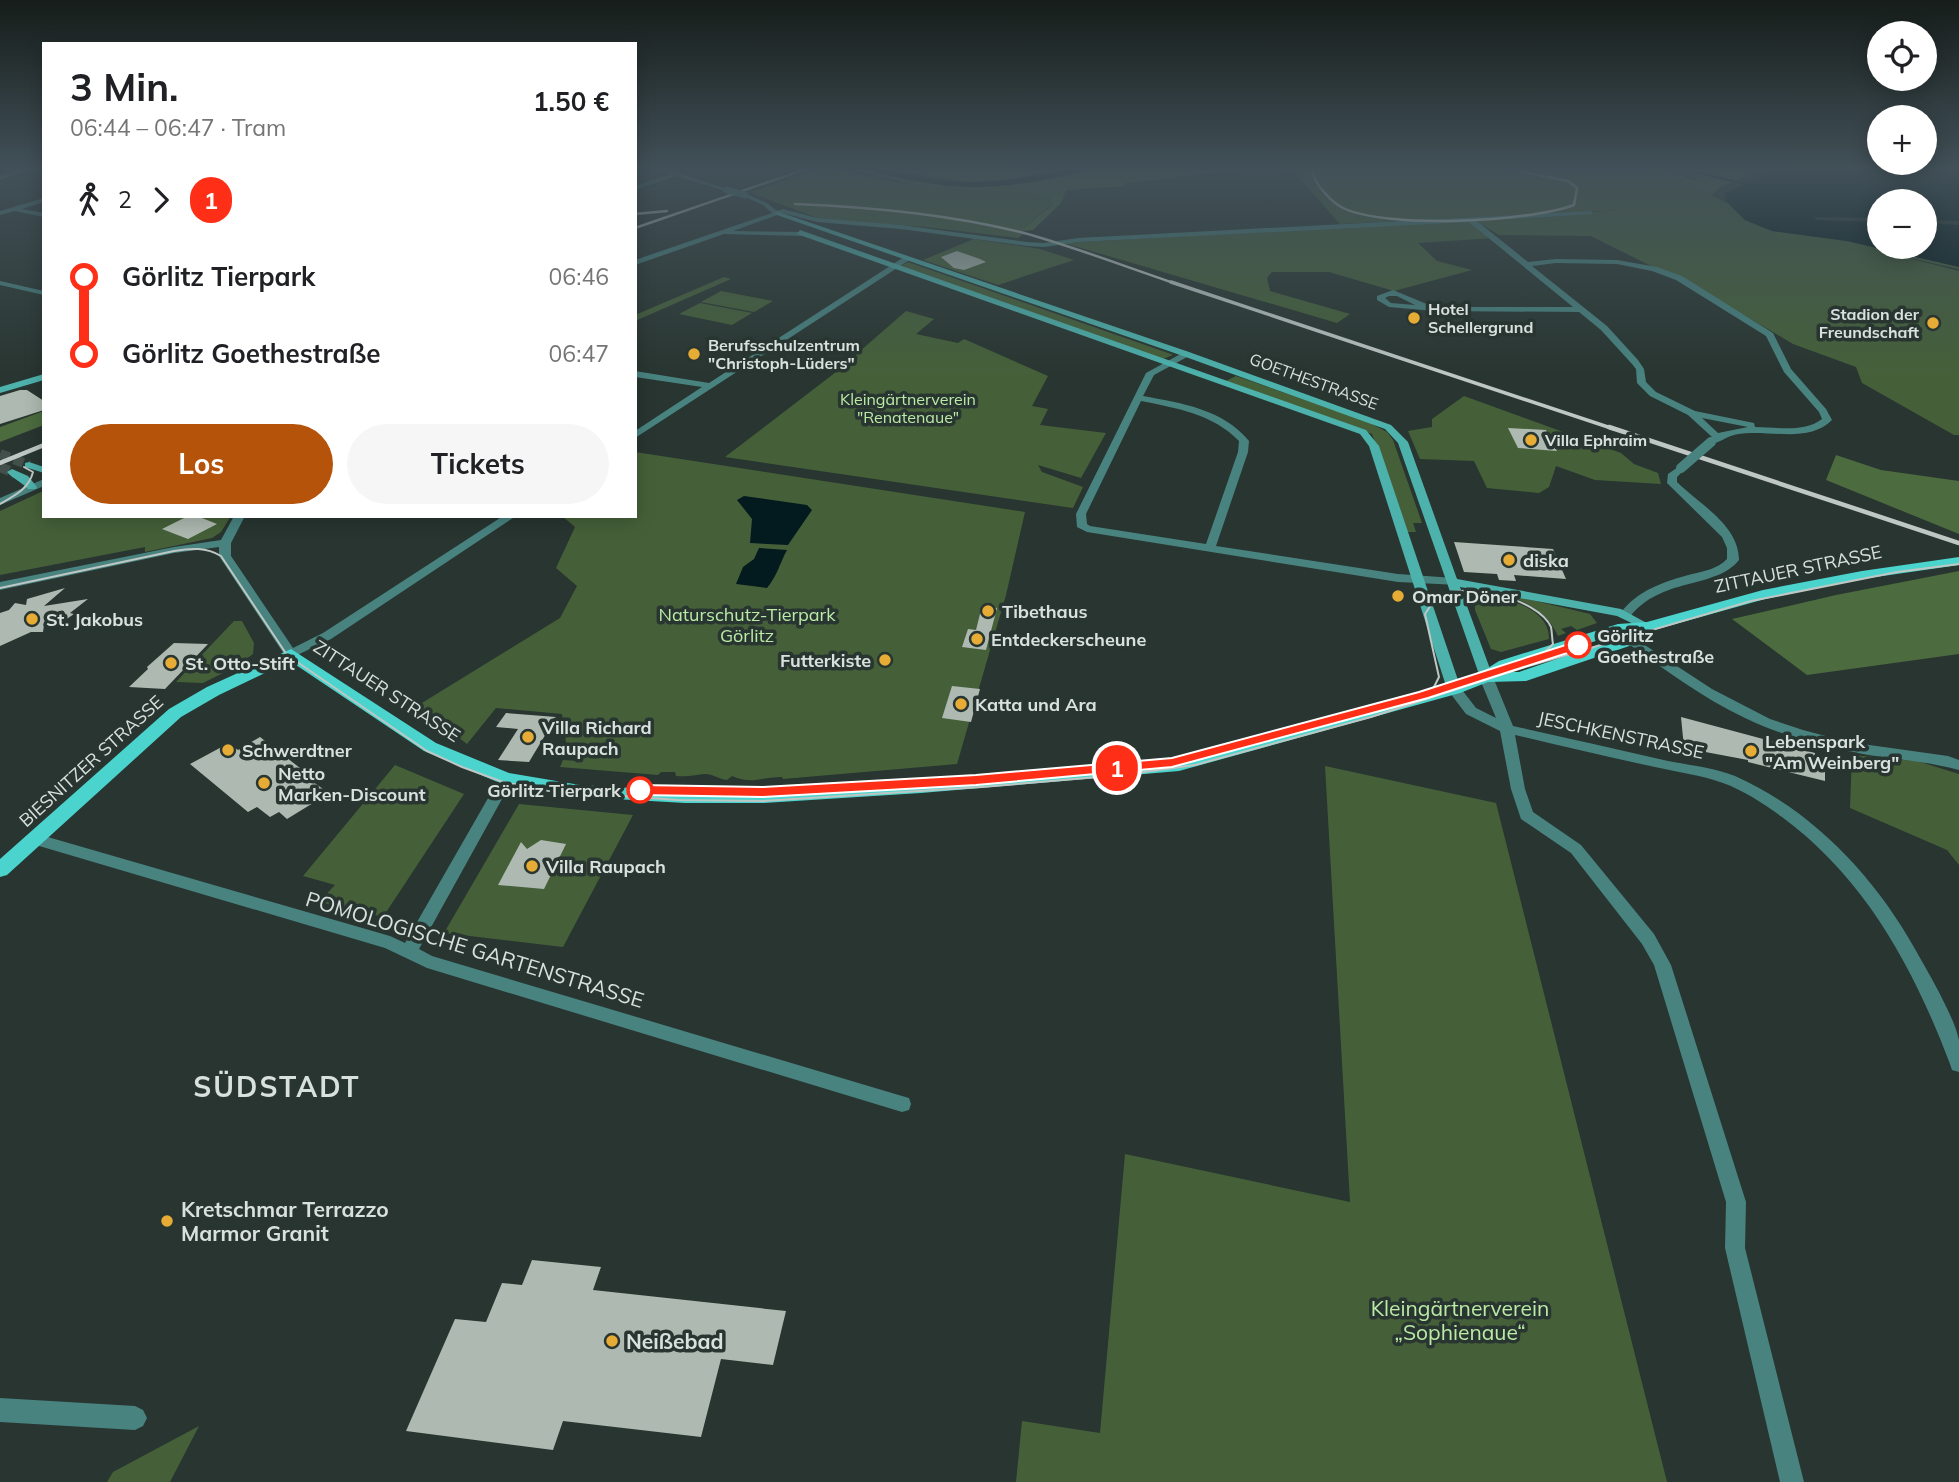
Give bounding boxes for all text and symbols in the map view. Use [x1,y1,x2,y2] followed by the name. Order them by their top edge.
[1867,21,1937,259] map controls
[1867,21,1937,91] button: locate
[70,63,179,111] text: 3 Min.
[533,85,609,118] text: 1.50 €
[1867,105,1937,175] button: +
[70,113,286,142] text: 06:44 – 06:47 · Tram
[70,181,108,219] icon: walk
[142,181,180,219] icon: forward
[118,185,132,214] text: 2
[204,185,218,215] text: 1
[1867,189,1937,259] button: −
[122,260,315,293] text: Görlitz Tierpark
[549,262,609,291] text: 06:46
[1428,299,1533,337] place label: Hotel Schellergrund
[1819,304,1920,342] place label: Stadion der Freundschaft
[1406,310,1422,326] marker: Hotel Schellergrund
[1925,315,1941,331] marker: Stadion der Freundschaft
[708,335,860,373] place label: Berufsschulzentrum "Christoph-Lüders"
[122,337,380,370] text: Görlitz Goethestraße
[549,339,609,368] text: 06:47
[686,346,702,362] marker: Berufsschulzentrum "Christoph-Lüders"
[1247,348,1381,414] street label: GOETHESTRASSE
[840,389,976,427] park label: Kleingärtnerverein "Renatenaue"
[70,424,333,504] button: Los
[347,424,609,504] button: Tickets
[1544,430,1647,450] place label: Villa Ephraim
[1523,432,1539,448] marker: Villa Ephraim
[1712,540,1884,598] street label: ZITTAUER STRASSE
[1523,549,1569,572] place label: diska
[1501,552,1517,568] marker: diska
[1412,585,1519,608] place label: Omar Döner
[1390,588,1406,604] marker: Omar Döner
[1002,600,1087,623] place label: Tibethaus
[659,603,836,647] park label: Naturschutz-Tierpark Görlitz
[980,603,996,619] marker: Tibethaus
[46,608,143,631] place label: St. Jakobus
[24,611,40,627] marker: St. Jakobus
[1597,624,1714,668] place label: Görlitz Goethestraße
[991,628,1146,651] place label: Entdeckerscheune
[969,631,985,647] marker: Entdeckerscheune
[1565,632,1591,658] marker: Görlitz Goethestraße
[309,635,465,747] street label: ZITTAUER STRASSE
[780,649,871,672] place label: Futterkiste
[185,652,295,675] place label: St. Otto-Stift
[877,652,893,668] marker: Futterkiste
[163,655,179,671] marker: St. Otto-Stift
[14,690,168,832] street label: BIESNITZER STRASSE
[975,693,1097,716] place label: Katta und Ara
[953,696,969,712] marker: Katta und Ara
[1536,706,1706,764] street label: JESCHKENSTRASSE
[541,716,652,760] place label: Villa Richard Raupach
[520,729,536,745] marker: Villa Richard Raupach
[1765,730,1899,774] place label: Lebenspark "Am Weinberg"
[242,739,353,762] place label: Schwerdtner
[220,742,236,758] marker: Schwerdtner
[1743,743,1759,759] marker: Lebenspark "Am Weinberg"
[1094,745,1140,791] line badge: 1
[1110,753,1124,783] text: 1
[278,762,426,806] place label: Netto Marken-Discount
[256,775,272,791] marker: Netto Marken-Discount
[627,777,653,803] marker: Görlitz Tierpark
[487,779,622,802] place label: Görlitz Tierpark
[545,855,666,878] place label: Villa Raupach
[524,858,540,874] marker: Villa Raupach
[303,885,647,1013] street label: POMOLOGISCHE GARTENSTRASSE
[193,1069,361,1104] district label: SÜDSTADT
[181,1196,389,1246] place label: Kretschmar Terrazzo Marmor Granit
[159,1213,175,1229] marker: Kretschmar Terrazzo Marmor Granit
[1371,1295,1549,1345] park label: Kleingärtnerverein „Sophienaue“
[626,1328,724,1354] place label: Neißebad
[604,1333,620,1349] marker: Neißebad

